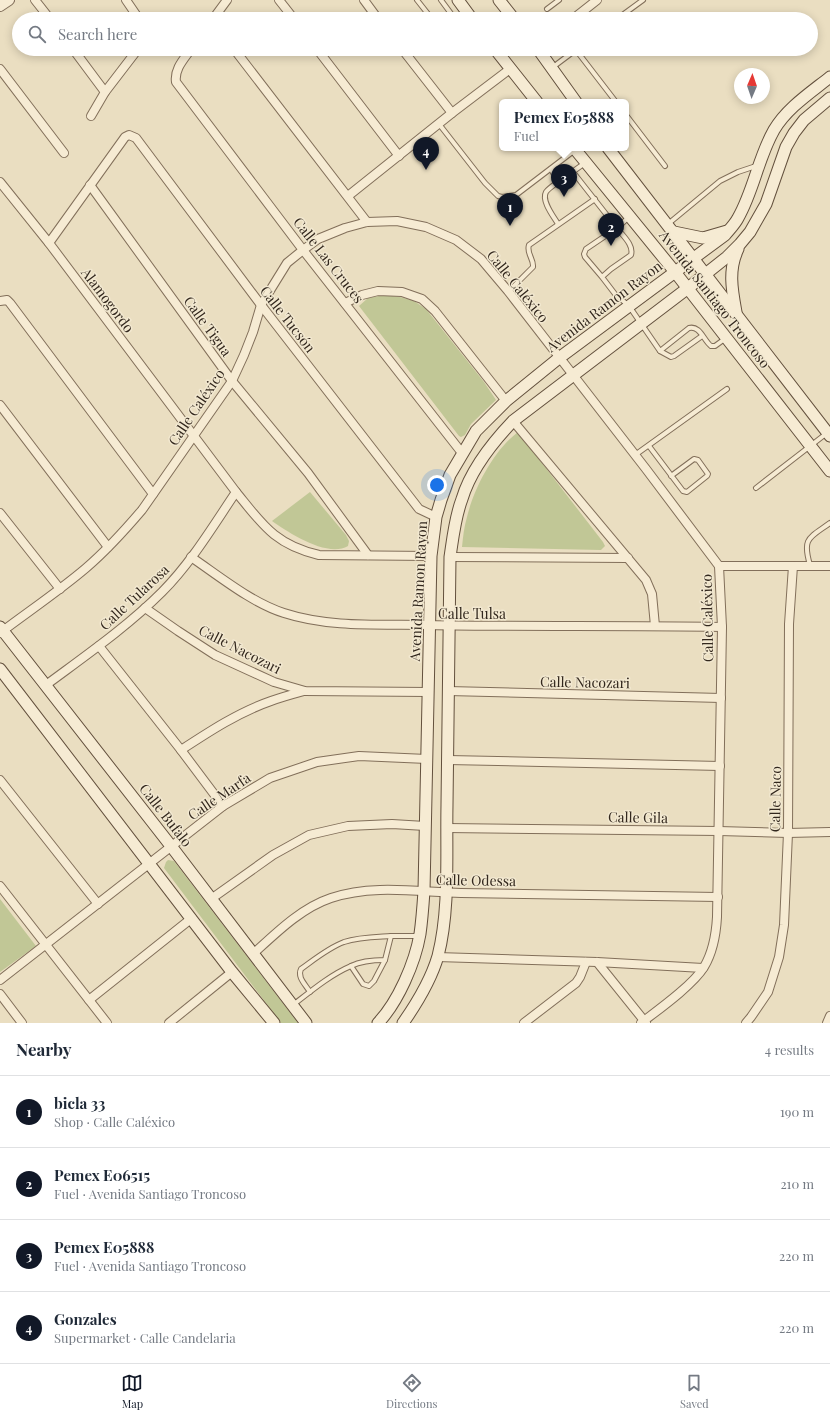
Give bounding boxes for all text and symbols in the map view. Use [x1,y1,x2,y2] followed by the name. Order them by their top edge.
[12,12,818,56] search box
[26,23,48,45] icon: search
[58,24,137,44] text: Search here
[734,68,770,104] north arrow
[499,99,629,151] popup
[514,107,614,127] text: Pemex E05888
[514,127,539,144] text: Fuel
[413,137,439,170] pin: 4
[551,164,577,197] pin: 3
[497,193,523,226] pin: 1
[289,213,369,307] street label: Calle Las Cruces
[598,213,624,246] pin: 2
[655,226,775,372] street label: Avenida Santiago Troncoso
[483,246,553,327] street label: Calle Caléxico
[541,256,666,356] street label: Avenida Ramon Rayon
[77,263,139,337] street label: Alamogordo
[256,282,320,357] street label: Calle Tucsón
[180,292,236,360] street label: Calle Tigua
[163,365,229,449] street label: Calle Caléxico
[427,475,447,495] your location
[405,520,431,663] street label: Avenida Ramon Rayon
[95,560,173,634] street label: Calle Tularosa
[697,573,717,662] street label: Calle Caléxico
[438,604,506,623] street label: Calle Tulsa
[196,620,284,678] street label: Calle Nacozari
[540,672,630,692] street label: Calle Nacozari
[765,765,785,832] street label: Calle Naco
[184,768,254,824] street label: Calle Marfa
[135,780,197,851] street label: Calle Bufalo
[608,807,668,827] street label: Calle Gila
[436,870,516,890] street label: Calle Odessa
[16,1038,71,1060] text: Nearby
[765,1041,814,1058] text: 4 results
[54,1093,105,1113] text: bicla 33
[27,1103,31,1120] text: 1
[780,1103,814,1120] text: 190 m
[54,1113,175,1130] text: Shop · Calle Caléxico
[54,1165,150,1185] text: Pemex E06515
[26,1175,32,1192] text: 2
[780,1175,814,1192] text: 210 m
[54,1185,246,1202] text: Fuel · Avenida Santiago Troncoso
[54,1237,154,1257] text: Pemex E05888
[26,1247,32,1264] text: 3
[779,1247,814,1264] text: 220 m
[54,1257,246,1274] text: Fuel · Avenida Santiago Troncoso
[54,1309,117,1329] text: Gonzales
[26,1319,32,1336] text: 4
[779,1319,814,1336] text: 220 m
[54,1329,236,1346] text: Supermarket · Calle Candelaria
[121,1372,143,1411] tab: Map
[386,1372,437,1411] tab: Directions
[680,1372,709,1411] tab: Saved

